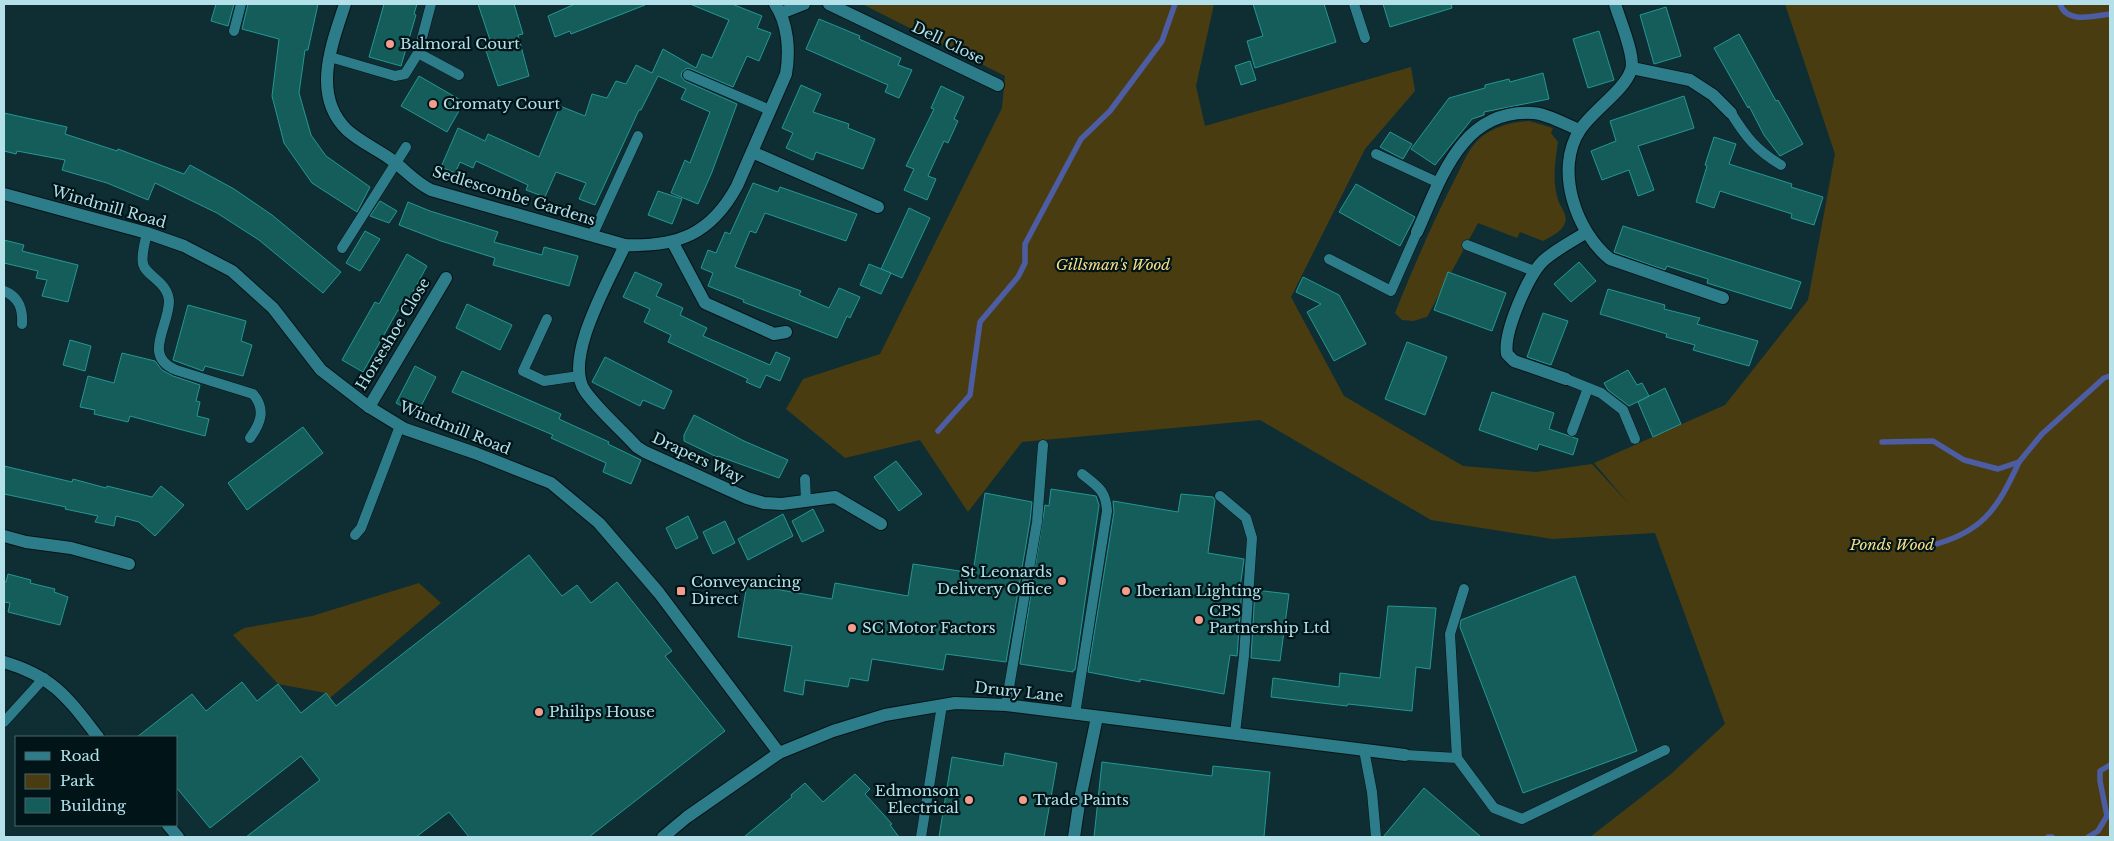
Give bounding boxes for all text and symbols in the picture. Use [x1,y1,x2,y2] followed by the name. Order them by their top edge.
[909,17,987,68] street label: Dell Close
[400,34,520,53] place label: Balmoral Court
[384,38,396,50] marker: Balmoral Court
[443,94,560,113] place label: Cromaty Court
[427,98,439,110] marker: Cromaty Court
[430,162,598,229] street label: Sedlescombe Gardens
[49,181,169,232] street label: Windmill Road
[1056,255,1170,274] park label: Gillsman's Wood
[352,274,434,393] street label: Horseshoe Close
[396,396,514,458] street label: Windmill Road
[649,428,747,487] street label: Drapers Way
[1849,535,1934,554] park label: Ponds Wood
[937,562,1052,598] place label: St Leonards Delivery Office
[691,572,802,608] place label: Conveyancing Direct
[1056,575,1068,587] marker: St Leonards Delivery Office
[1136,581,1262,600] place label: Iberian Lighting
[675,585,687,597] marker: Conveyancing Direct
[1120,585,1132,597] marker: Iberian Lighting
[1209,601,1330,637] place label: CPS Partnership Ltd
[1193,614,1205,626] marker: CPS Partnership Ltd
[862,618,996,637] place label: SC Motor Factors
[846,622,858,634] marker: SC Motor Factors
[974,677,1064,706] street label: Drury Lane
[549,702,655,721] place label: Philips House
[533,706,545,718] marker: Philips House
[15,736,178,826] legend
[60,746,100,765] text: Road
[60,771,96,790] text: Park
[875,781,959,817] place label: Edmonson Electrical
[1033,790,1129,809] place label: Trade Paints
[963,794,975,806] marker: Edmonson Electrical
[1017,794,1029,806] marker: Trade Paints
[60,796,127,815] text: Building

